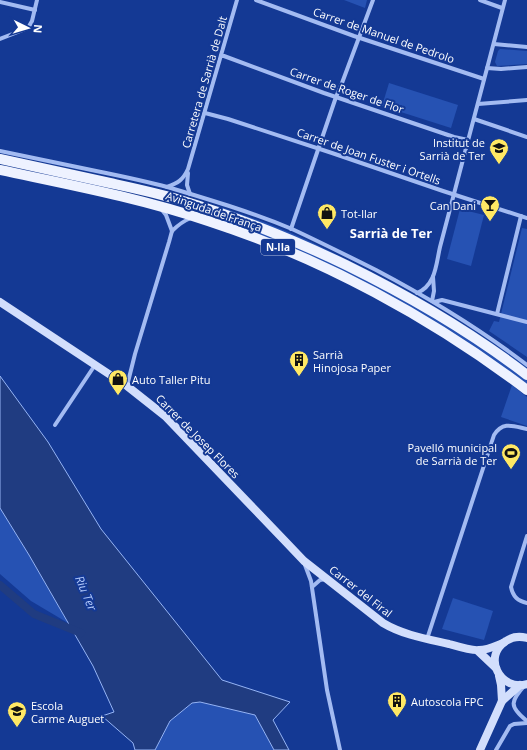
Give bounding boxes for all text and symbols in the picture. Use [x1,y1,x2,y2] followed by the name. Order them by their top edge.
[311,4,457,66] street label: Carrer de Manuel de Pedrolo
[8,8,48,48] north arrow
[178,14,230,150] street label: Carretera de Sarrià de Dalt
[31,24,46,34] text: N
[288,63,406,117] street label: Carrer de Roger de Flor
[295,124,443,188] street label: Carrer de Joan Fuster i Ortells
[420,135,485,163] place label: Institut de Sarrià de Ter
[488,137,510,165] school or university icon: Institut de Sarrià de Ter
[164,188,264,234] street label: Avinguda de França
[479,194,501,222] bar icon: Can Dani
[430,198,476,213] place label: Can Dani
[316,202,338,230] shop icon: Tot-llar
[341,206,378,221] place label: Tot-llar
[350,224,432,242] district label: Sarrià de Ter
[261,239,295,255] road number: N-IIa
[313,347,391,375] place label: Sarrià Hinojosa Paper
[288,349,310,377] building icon: Sarrià Hinojosa Paper
[107,368,129,396] shop icon: Auto Taller Pitu
[132,372,210,387] place label: Auto Taller Pitu
[153,391,243,481] street label: Carrer de Josep Flores
[407,440,497,468] place label: Pavelló municipal de Sarrià de Ter
[500,442,522,470] sports icon: Pavelló municipal de Sarrià de Ter
[326,562,396,620] street label: Carrer del Firal
[71,573,101,614] water label: Riu Ter
[386,690,408,718] building icon: Autoscola FPC
[411,694,483,709] place label: Autoscola FPC
[31,698,104,726] place label: Escola Carme Auguet
[6,700,28,728] school or university icon: Escola Carme Auguet

